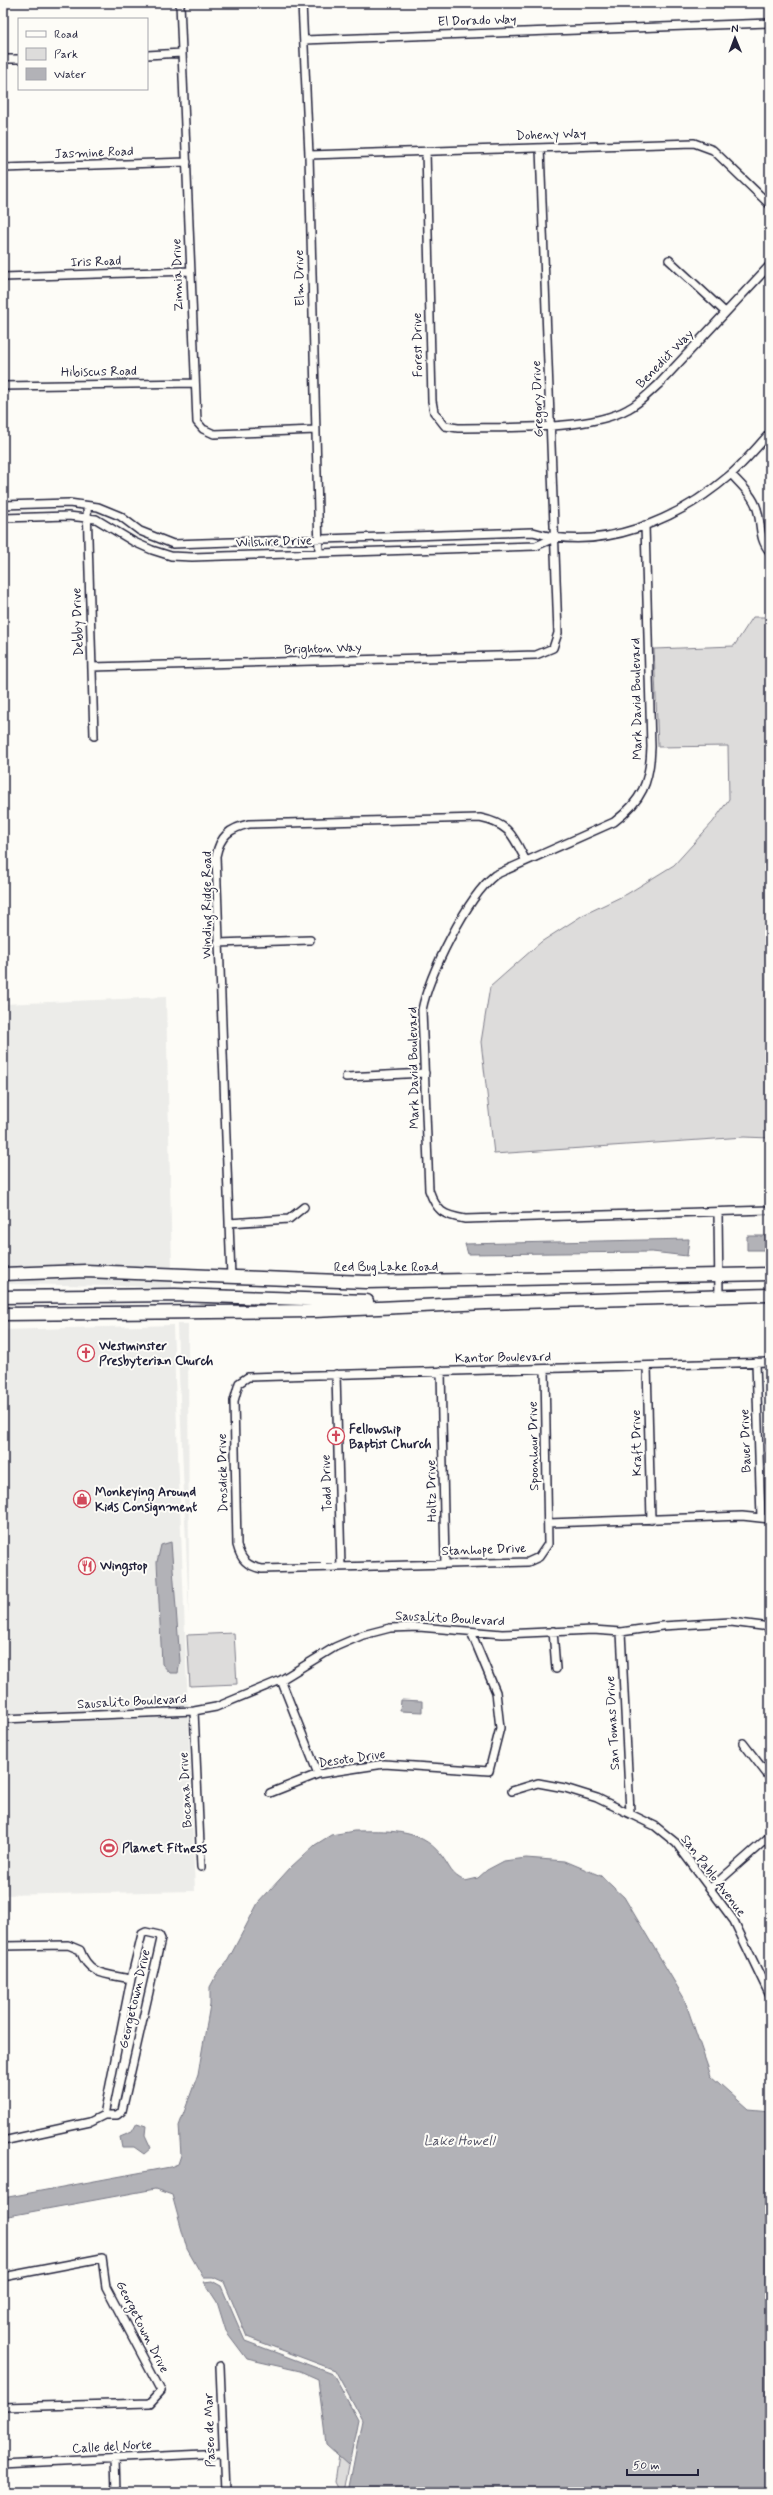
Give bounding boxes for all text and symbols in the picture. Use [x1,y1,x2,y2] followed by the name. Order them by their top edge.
[437,11,517,31] street label: El Dorado Way
[18,18,148,90] legend
[715,18,755,58] north arrow
[731,22,739,36] text: N
[54,27,78,43] text: Road
[54,47,78,63] text: Park
[54,67,86,83] text: Water
[516,125,586,145] street label: Doheny Way
[54,143,134,163] street label: Jasmine Road
[168,238,188,312] street label: Zinnia Drive
[291,250,309,306] street label: Elm Drive
[70,253,122,271] street label: Iris Road
[409,312,427,378] street label: Forest Drive
[633,326,698,392] street label: Benedict Way
[528,360,549,438] street label: Gregory Drive
[61,363,137,381] street label: Hibiscus Road
[236,532,312,552] street label: Wilshire Drive
[68,587,88,656] street label: Debby Drive
[627,638,647,760] street label: Mark David Boulevard
[284,639,363,660] street label: Brighton Way
[199,851,218,959] street label: Winding Ridge Road
[404,1007,424,1129] street label: Mark David Boulevard
[334,1259,438,1276] street label: Red Bug Lake Road
[98,1338,213,1370] place label: Westminster Presbyterian Church
[76,1343,96,1363] church icon: Westminster Presbyterian Church
[455,1349,551,1367] street label: Kantor Boulevard
[525,1401,543,1491] street label: Spoonhour Drive
[628,1409,646,1477] street label: Kraft Drive
[736,1409,756,1473] street label: Bauer Drive
[349,1421,432,1453] place label: Fellowship Baptist Church
[326,1426,346,1446] church icon: Fellowship Baptist Church
[214,1433,232,1513] street label: Drosdick Drive
[318,1454,336,1512] street label: Todd Drive
[423,1459,441,1522] street label: Holtz Drive
[95,1484,197,1517] place label: Monkeying Around Kids Consignment
[72,1489,92,1509] shop icon: Monkeying Around Kids Consignment
[441,1540,527,1560] street label: Stanhope Drive
[77,1556,97,1576] restaurant icon: Wingstop
[99,1558,148,1577] place label: Wingstop
[395,1608,505,1630] street label: Sausalito Boulevard
[602,1675,624,1771] street label: San Tomas Drive
[77,1691,187,1713] street label: Sausalito Boulevard
[317,1746,387,1772] street label: Desoto Drive
[176,1752,196,1828] street label: Bocana Drive
[677,1832,749,1920] street label: San Pablo Avenue
[99,1838,119,1858] sports icon: Planet Fitness
[122,1840,207,1857] place label: Planet Fitness
[115,1948,156,2050] street label: Georgetown Drive
[423,2132,497,2150] water label: Lake Howell
[111,2278,173,2377] street label: Georgetown Drive
[200,2391,220,2468] street label: Paseo de Mar
[72,2436,153,2458] street label: Calle del Norte
[627,2451,698,2477] scale bar
[633,2458,660,2474] text: 50 m

